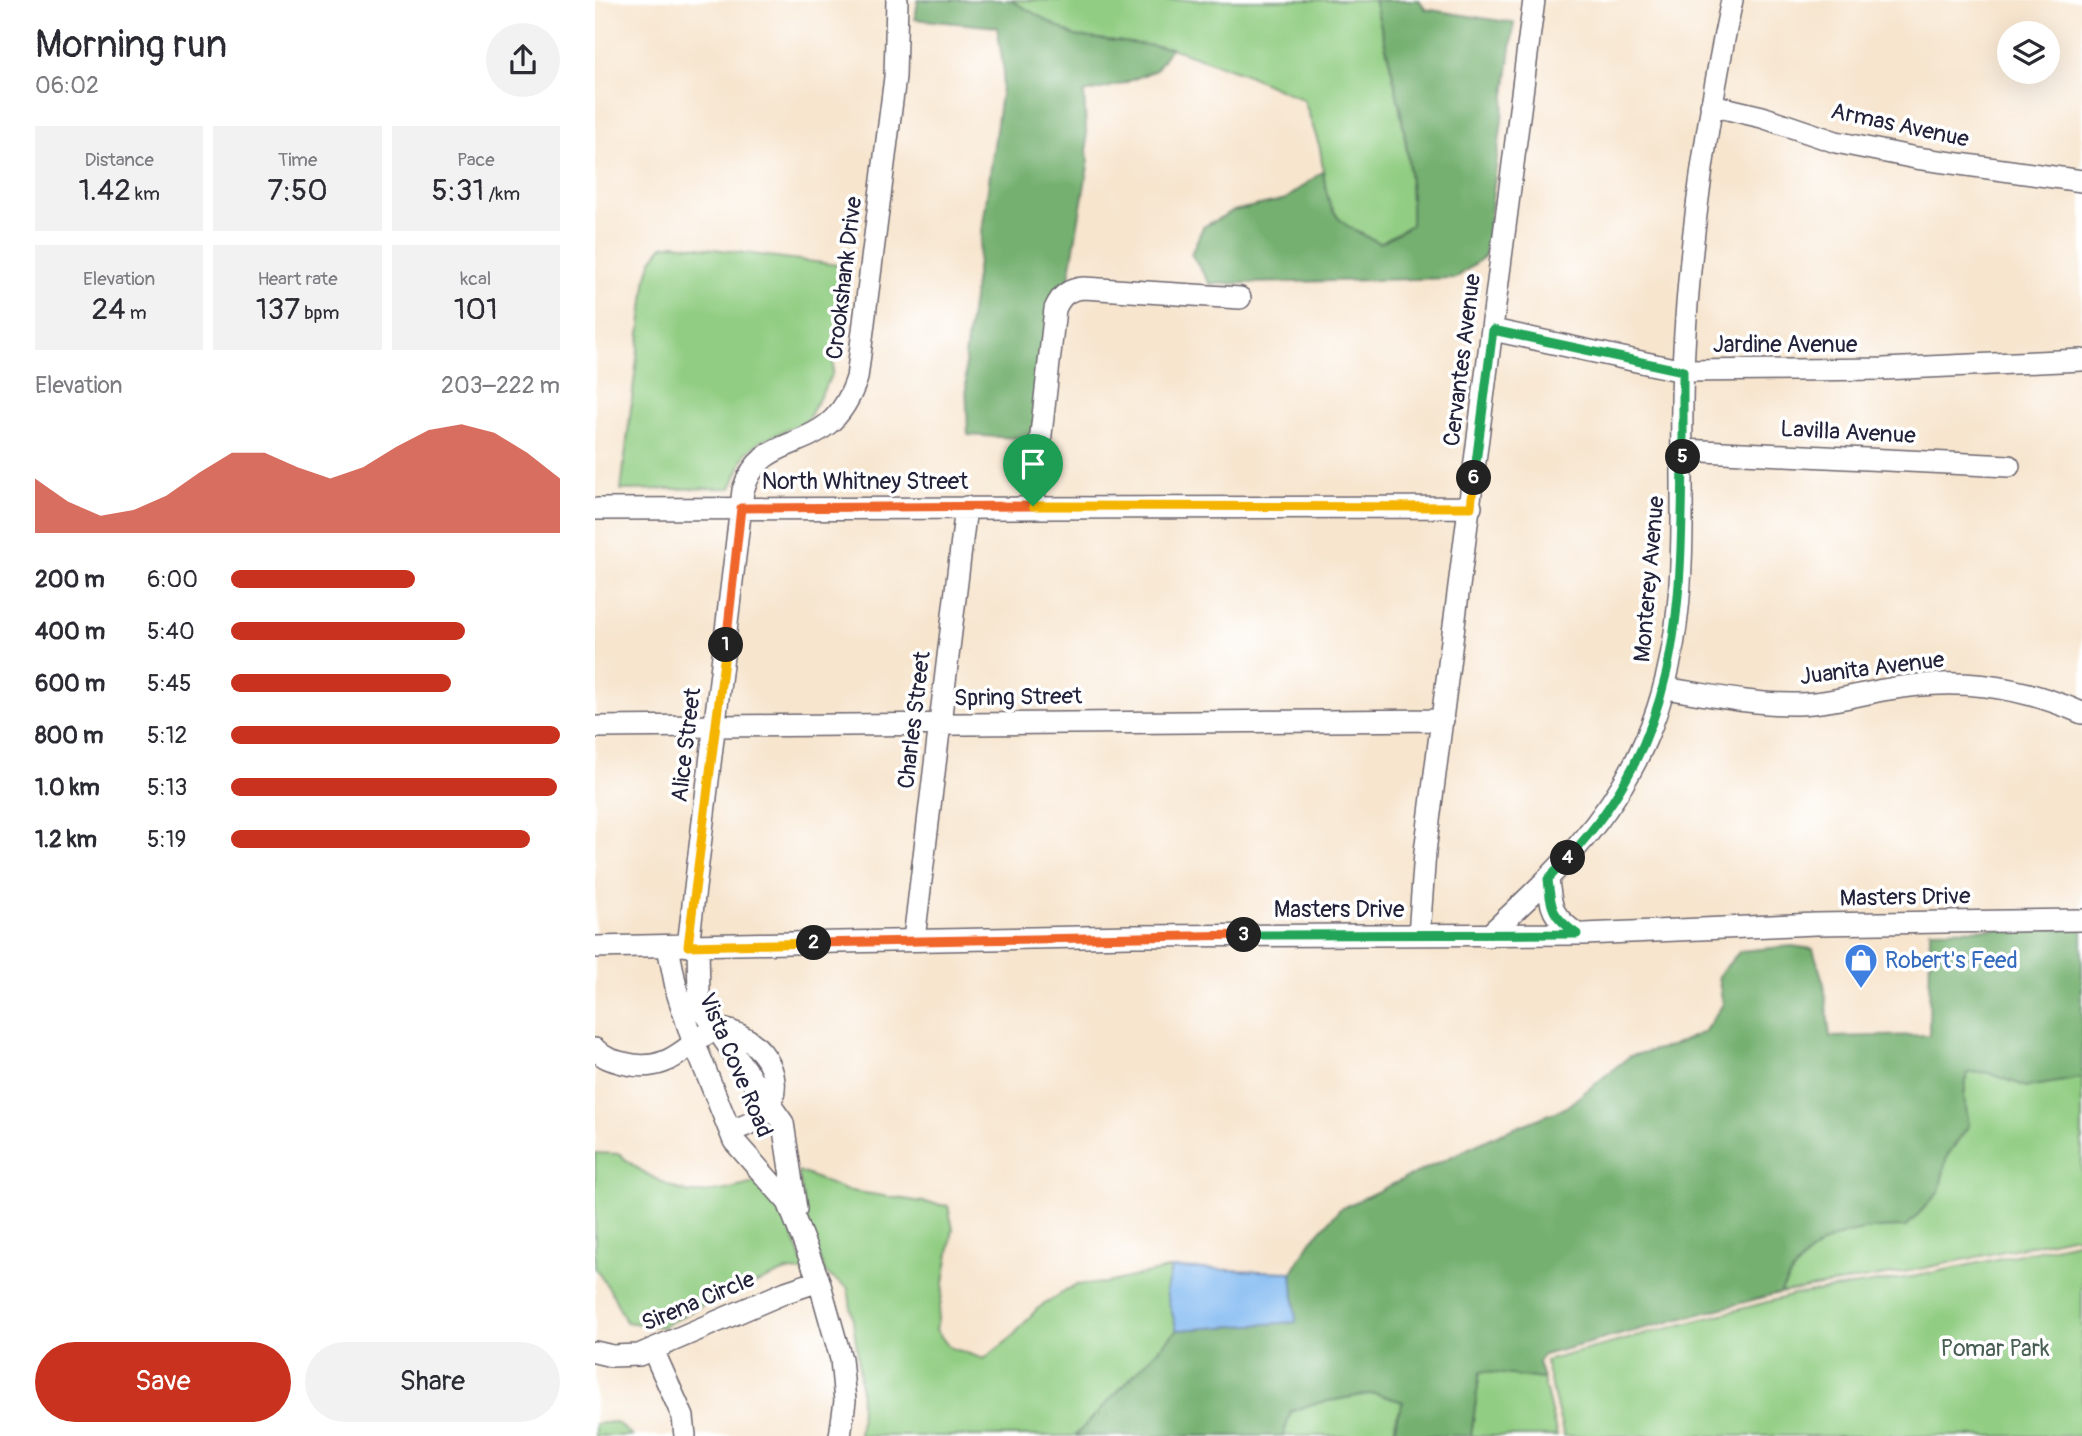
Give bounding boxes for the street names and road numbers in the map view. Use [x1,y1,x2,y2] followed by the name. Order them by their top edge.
[1828,96,1972,154] street label: Armas Avenue
[820,194,868,361] street label: Crookshank Drive
[1437,271,1487,448] street label: Cervantes Avenue
[1713,330,1858,359] street label: Jardine Avenue
[1780,414,1917,450] street label: Lavilla Avenue
[762,467,969,496] street label: North Whitney Street
[1627,494,1671,663] street label: Monterey Avenue
[1798,645,1947,691] street label: Juanita Avenue
[891,649,937,790] street label: Charles Street
[954,681,1083,713] street label: Spring Street
[665,685,707,804] street label: Alice Street
[1839,881,1971,913] street label: Masters Drive
[1274,895,1405,924] street label: Masters Drive
[693,988,779,1142] street label: Vista Cove Road
[637,1264,759,1338] street label: Sirena Circle

